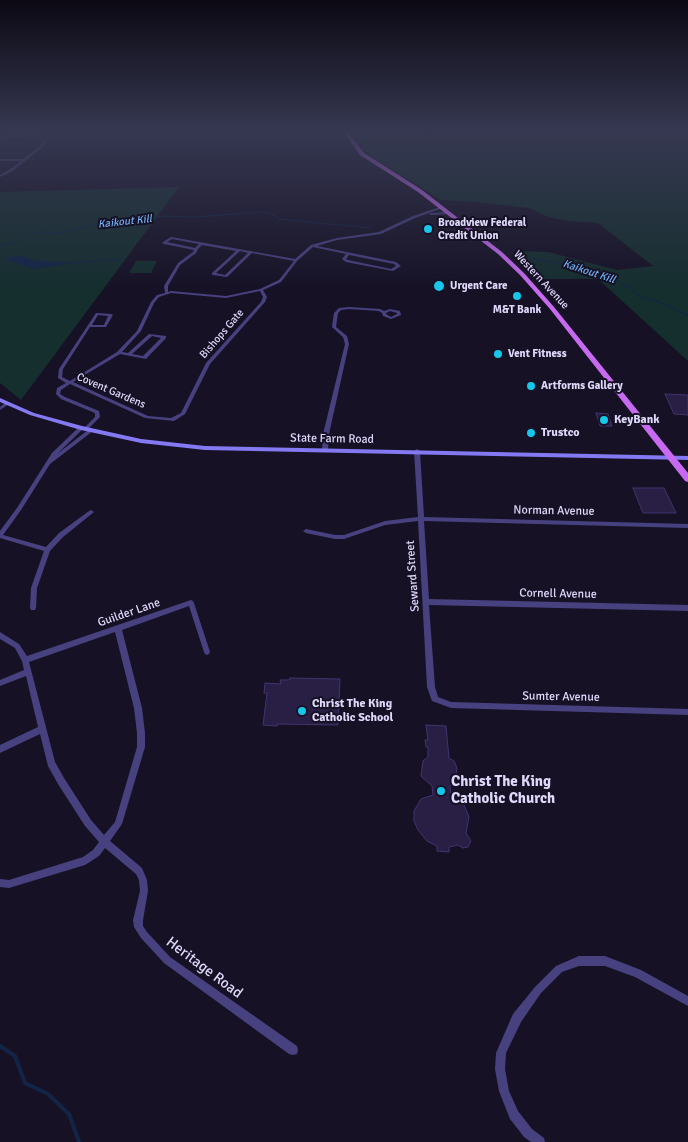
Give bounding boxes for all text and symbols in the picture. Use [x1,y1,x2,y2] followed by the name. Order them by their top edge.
[97,213,153,231] water label: Kaikout Kill
[438,216,526,242] place label: Broadview Federal Credit Union
[422,223,434,235] marker: Broadview Federal Credit Union
[510,248,572,312] street label: Western Avenue
[561,257,617,287] water label: Kaikout Kill
[432,279,446,293] marker: Urgent Care
[450,279,508,293] place label: Urgent Care
[511,290,523,302] marker: M&T Bank
[493,303,541,317] place label: M&T Bank
[197,307,247,361] street label: Bishops Gate
[508,347,567,361] place label: Vent Fitness
[492,348,504,360] marker: Vent Fitness
[75,371,147,411] street label: Covent Gardens
[541,379,623,393] place label: Artforms Gallery
[525,380,537,392] marker: Artforms Gallery
[614,413,660,427] place label: KeyBank
[598,414,610,426] marker: KeyBank
[541,426,580,440] place label: Trustco
[525,427,537,439] marker: Trustco
[290,431,374,447] street label: State Farm Road
[513,503,595,519] street label: Norman Avenue
[403,540,423,612] street label: Seward Street
[519,586,597,602] street label: Cornell Avenue
[96,596,162,630] street label: Guilder Lane
[522,689,600,705] street label: Sumter Avenue
[312,697,393,725] place label: Christ The King Catholic School
[296,705,308,717] marker: Christ The King Catholic School
[451,773,555,808] place label: Christ The King Catholic Church
[435,785,447,797] marker: Christ The King Catholic Church
[162,933,246,1003] street label: Heritage Road

